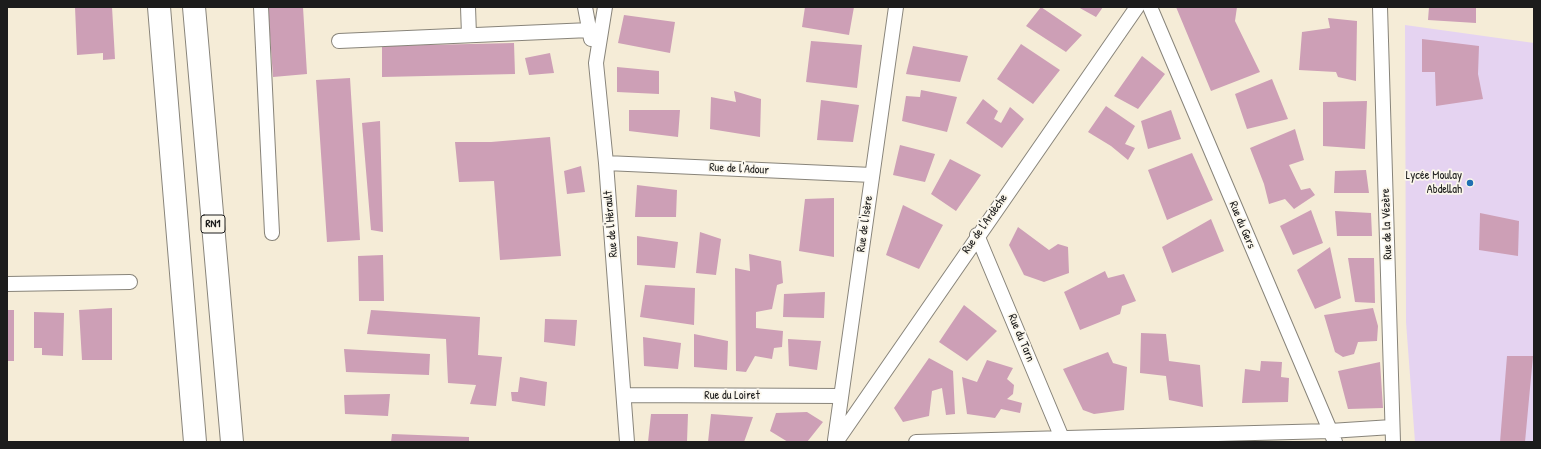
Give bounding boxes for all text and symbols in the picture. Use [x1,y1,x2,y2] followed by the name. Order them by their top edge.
[709,160,769,178] street label: Rue de l'Adour
[1406,169,1462,197] place label: Lycée Moulay Abdellah
[1465,178,1475,188] marker: Lycée Moulay Abdellah
[1379,188,1395,260] street label: Rue de la Vézère
[601,190,621,258] street label: Rue de l'Hérault
[959,191,1011,257] street label: Rue de l'Ardèche
[854,195,876,253] street label: Rue de l'Isère
[1226,199,1258,251] street label: Rue du Gers
[201,215,225,233] road number: RN1
[1005,312,1037,364] street label: Rue du Tarn
[704,389,760,403] street label: Rue du Loiret

